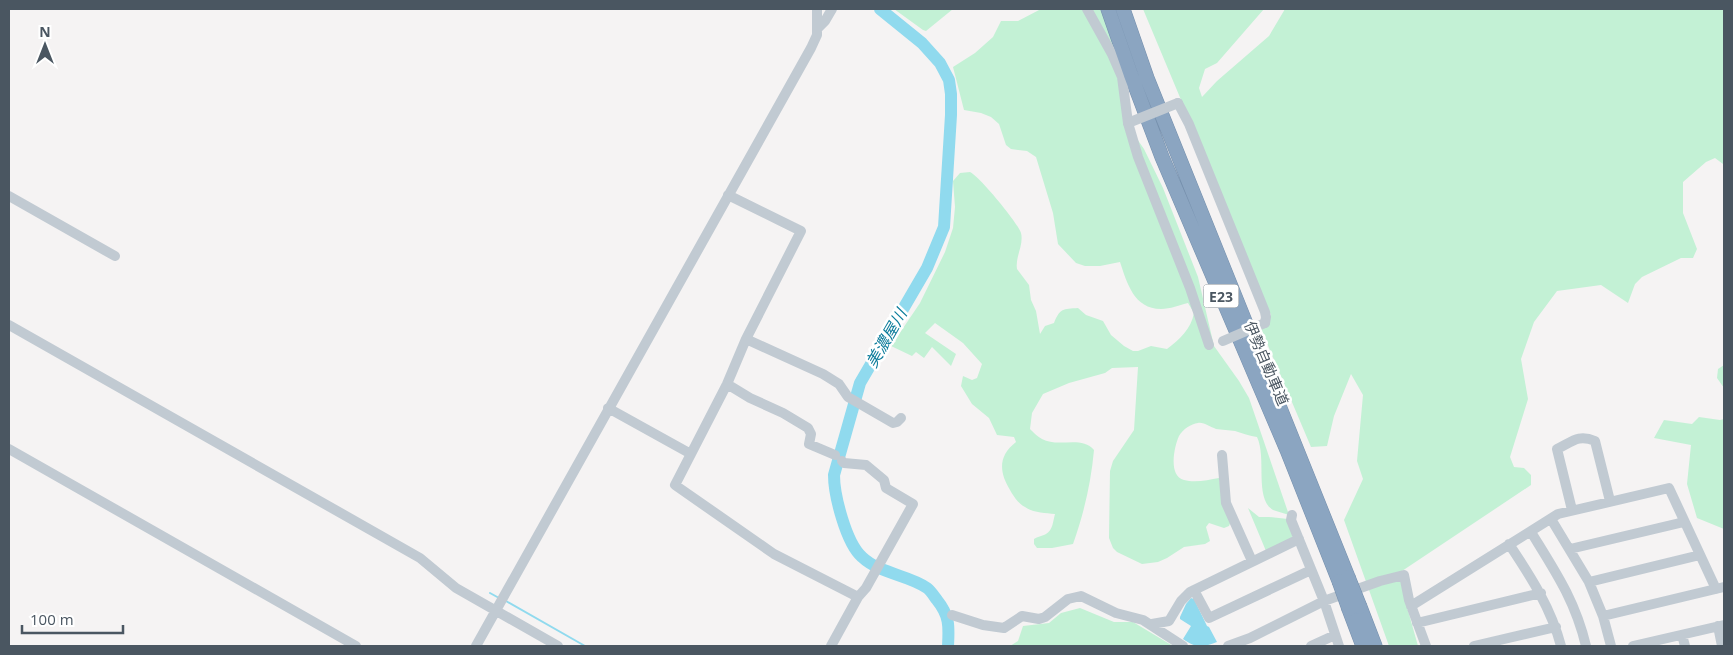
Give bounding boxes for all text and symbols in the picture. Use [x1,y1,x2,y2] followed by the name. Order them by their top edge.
[20,20,70,70] north arrow
[39,22,51,41] text: N
[1204,284,1238,308] road number: E23
[860,303,913,371] water label: 美濃屋川
[1240,318,1294,408] street label: 伊勢自動車道
[22,602,124,634] scale bar
[30,609,74,629] text: 100 m

